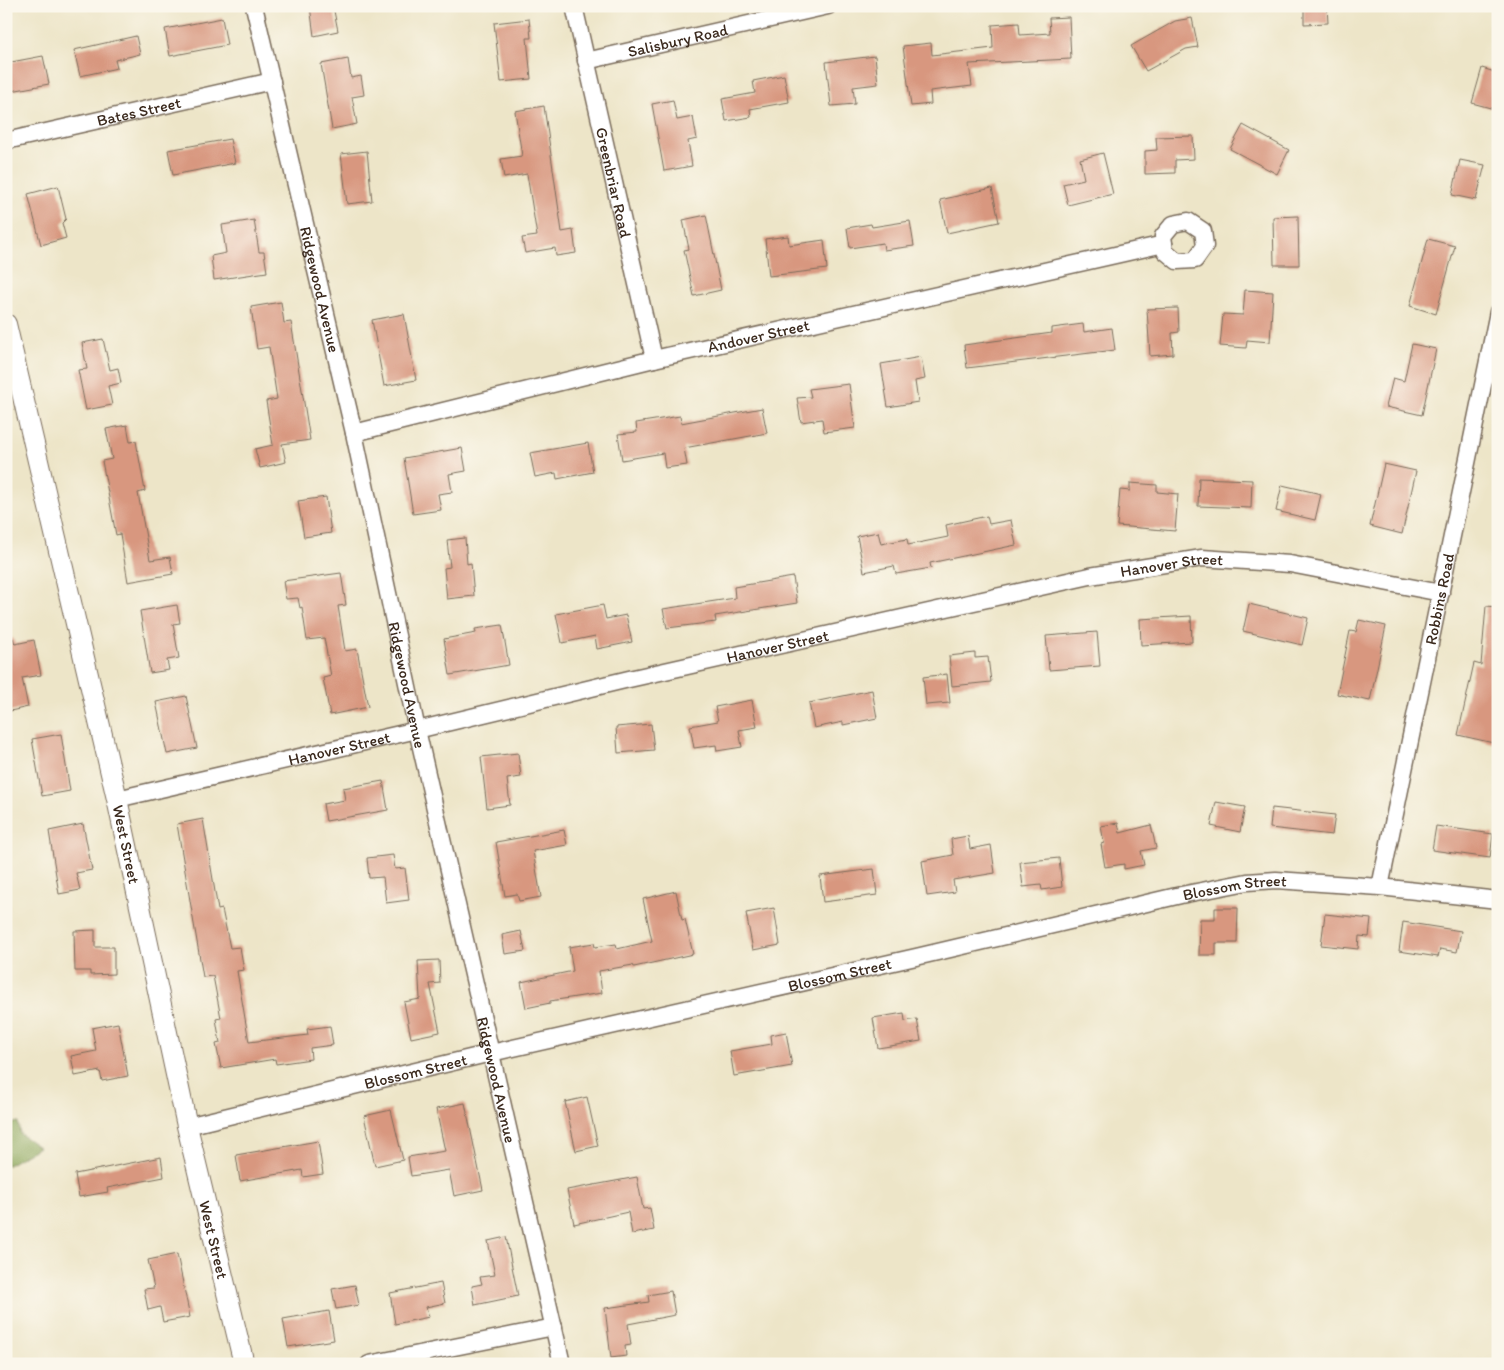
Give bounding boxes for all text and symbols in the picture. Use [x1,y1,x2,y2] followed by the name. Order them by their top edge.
[626,20,730,61] street label: Salisbury Road
[95,93,183,130] street label: Bates Street
[592,126,635,240] street label: Greenbriar Road
[296,224,344,354] street label: Ridgewood Avenue
[706,315,811,357] street label: Andover Street
[1119,549,1224,581] street label: Hanover Street
[1421,551,1458,647] street label: Robbins Road
[384,620,430,750] street label: Ridgewood Avenue
[725,626,830,667] street label: Hanover Street
[286,727,392,769] street label: Hanover Street
[109,803,144,885] street label: West Street
[1181,871,1287,904] street label: Blossom Street
[786,954,893,996] street label: Blossom Street
[473,1015,520,1145] street label: Ridgewood Avenue
[362,1050,469,1093] street label: Blossom Street
[195,1199,232,1281] street label: West Street

